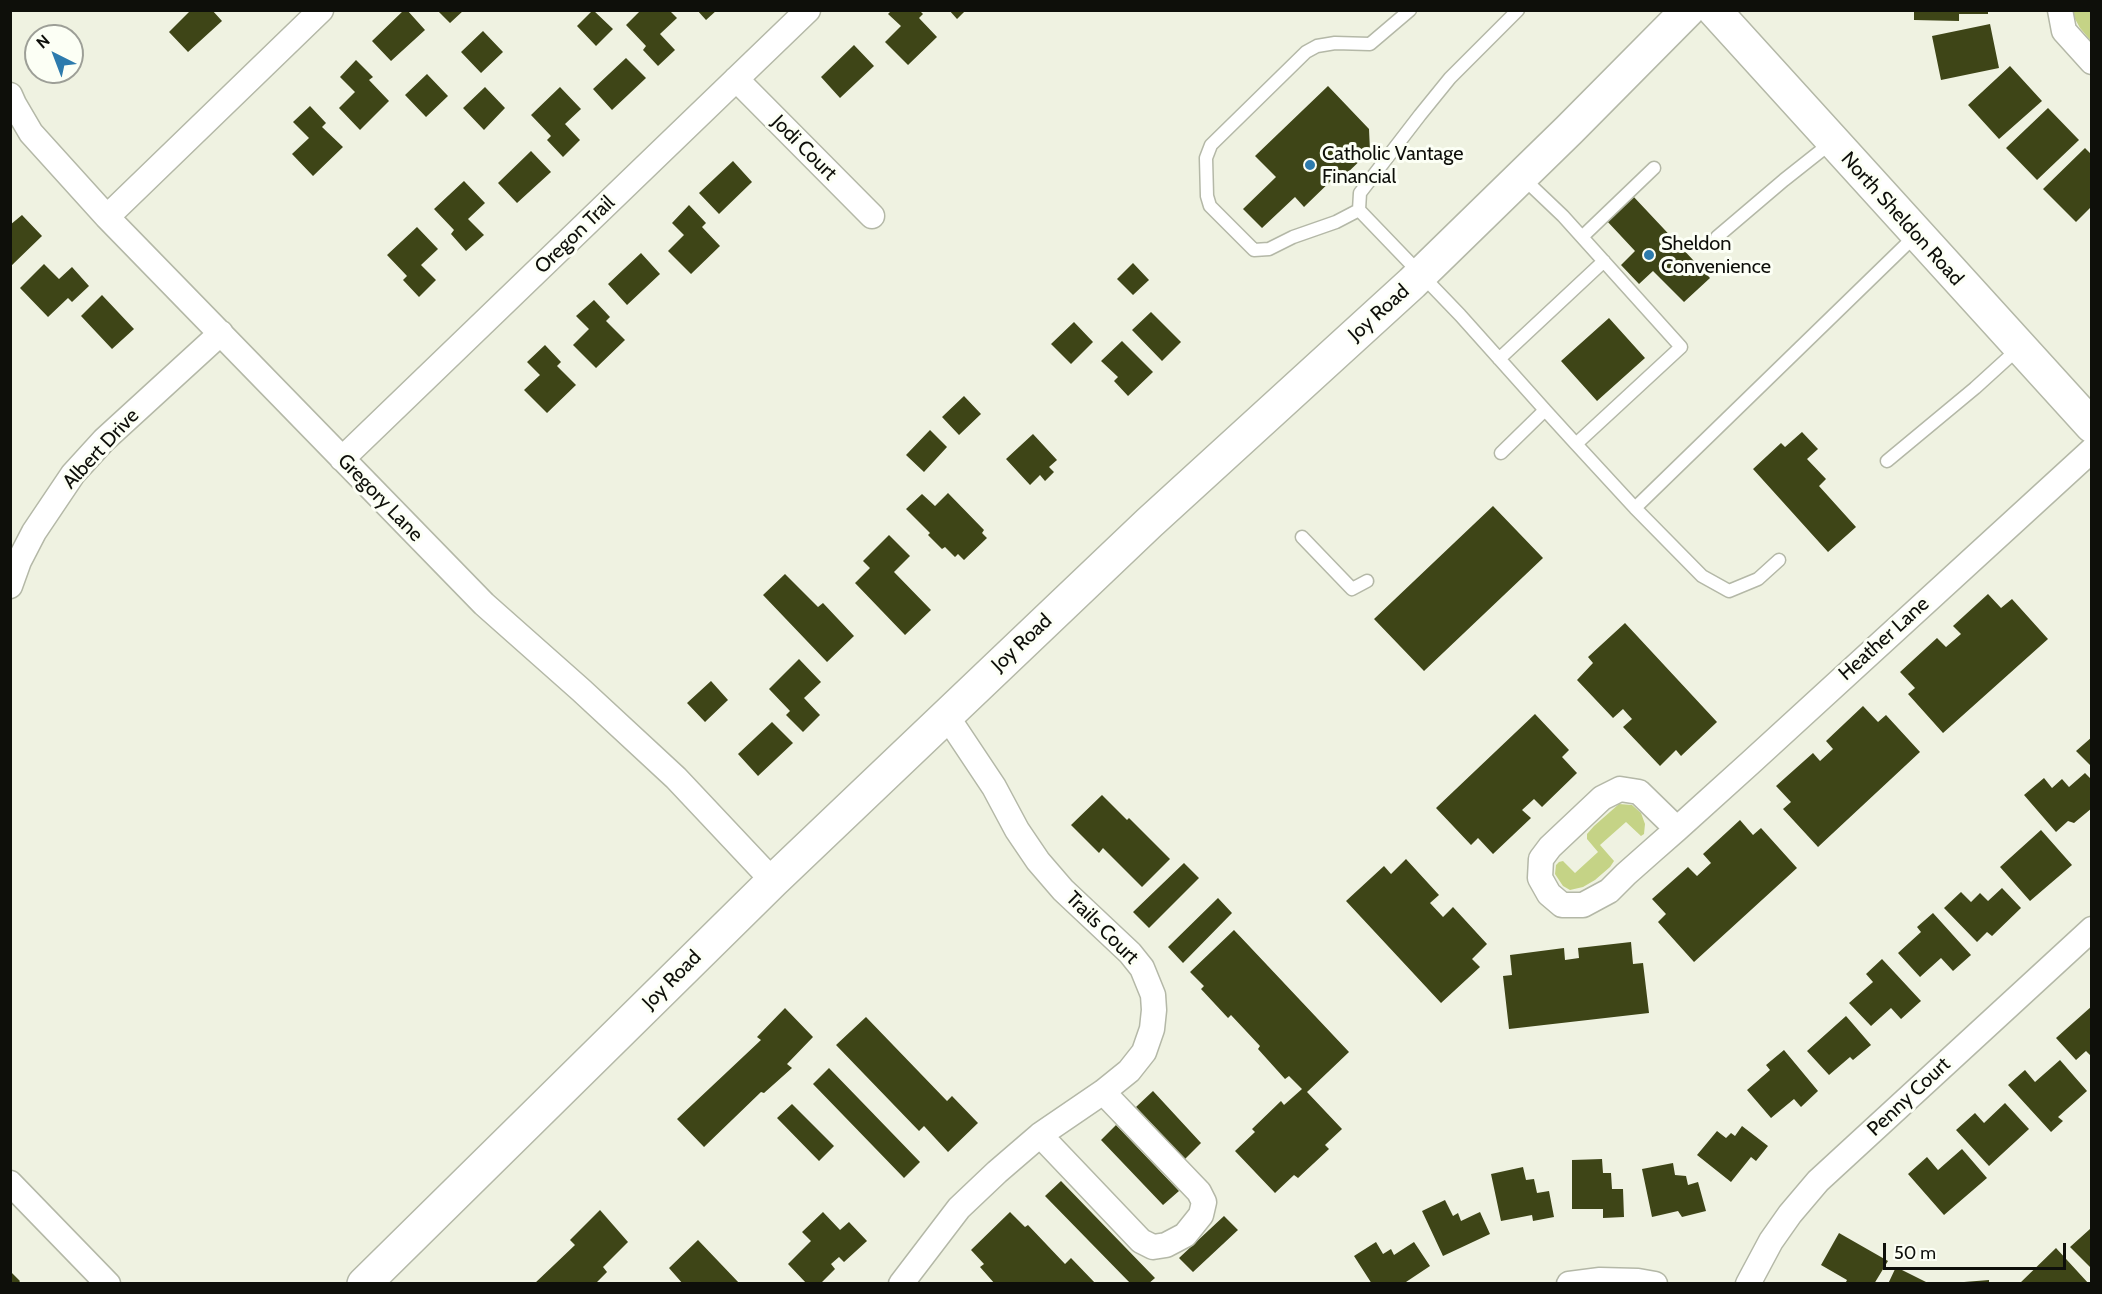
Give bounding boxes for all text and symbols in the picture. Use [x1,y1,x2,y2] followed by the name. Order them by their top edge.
[24,24,84,84] north arrow
[32,31,54,53] text: N
[766,110,842,186] street label: Jodi Court
[1322,142,1463,189] place label: Catholic Vantage Financial
[1836,147,1968,291] street label: North Sheldon Road
[1303,158,1317,172] marker: Catholic Vantage Financial
[530,191,620,279] street label: Oregon Trail
[1661,232,1771,279] place label: Sheldon Convenience
[1642,248,1656,262] marker: Sheldon Convenience
[1344,279,1414,347] street label: Joy Road
[58,404,144,494] street label: Albert Drive
[332,449,428,547] street label: Gregory Lane
[1834,592,1934,686] street label: Heather Lane
[987,609,1057,677] street label: Joy Road
[1061,887,1143,969] street label: Trails Court
[638,946,706,1014] street label: Joy Road
[1863,1053,1955,1141] street label: Penny Court
[1886,1231,2069,1269] scale bar
[1894,1242,1936,1264] text: 50 m

